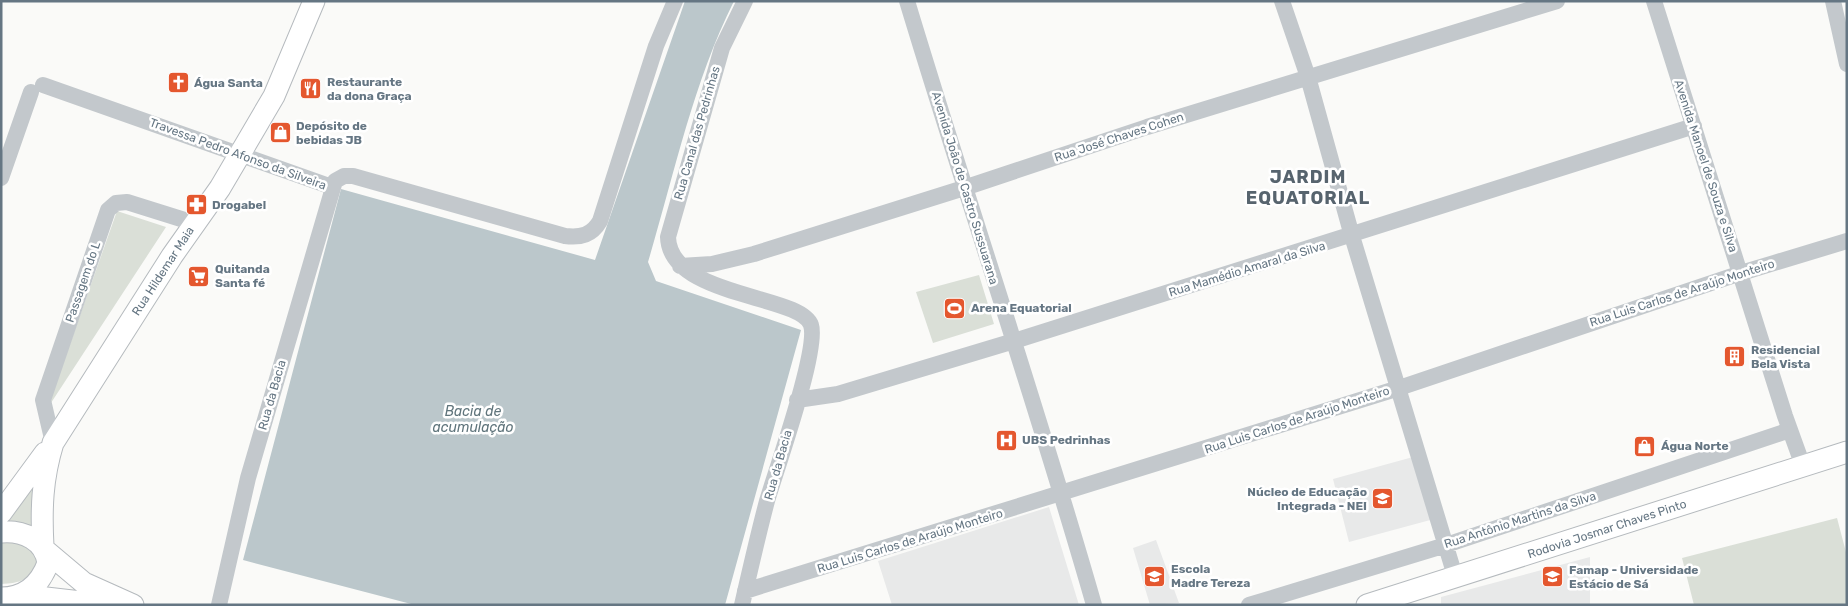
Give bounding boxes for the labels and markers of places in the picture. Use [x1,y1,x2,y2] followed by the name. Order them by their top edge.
[166,71,190,95] church icon: Água Santa
[327,75,412,103] place label: Restaurante da dona Graça
[194,76,263,90] place label: Água Santa
[299,77,323,101] restaurant icon: Restaurante da dona Graça
[296,119,367,147] place label: Depósito de bebidas JB
[268,121,292,145] shop icon: Depósito de bebidas JB
[184,193,208,217] pharmacy icon: Drogabel
[212,198,266,212] place label: Drogabel
[215,262,270,290] place label: Quitanda Santa fé
[187,264,211,288] supermarket icon: Quitanda Santa fé
[943,296,967,320] sports icon: Arena Equatorial
[971,301,1072,315] place label: Arena Equatorial
[1751,343,1820,371] place label: Residencial Bela Vista
[1723,345,1747,369] building icon: Residencial Bela Vista
[994,428,1018,452] hospital icon: UBS Pedrinhas
[1022,433,1111,447] place label: UBS Pedrinhas
[1633,434,1657,458] shop icon: Água Norte
[1661,439,1729,453] place label: Água Norte
[1247,485,1367,513] place label: Núcleo de Educação Integrada - NEI
[1371,487,1395,511] school or university icon: Núcleo de Educação Integrada - NEI
[1171,562,1250,590] place label: Escola Madre Tereza
[1569,563,1698,591] place label: Famap - Universidade Estácio de Sá
[1143,564,1167,588] school or university icon: Escola Madre Tereza
[1541,565,1565,589] school or university icon: Famap - Universidade Estácio de Sá

